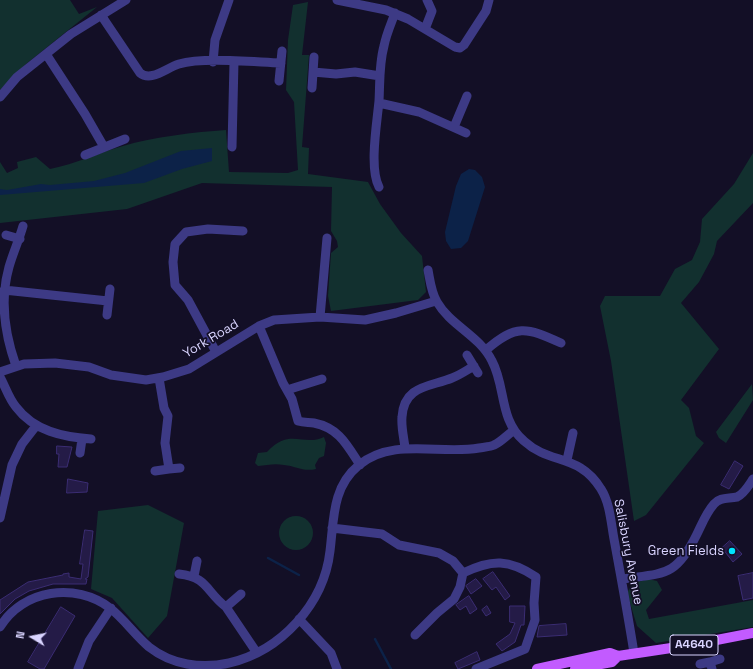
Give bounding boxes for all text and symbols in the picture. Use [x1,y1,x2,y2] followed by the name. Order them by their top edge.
[180,316,242,362] street label: York Road
[610,498,646,606] street label: Salisbury Avenue
[648,543,724,559] place label: Green Fields
[727,546,737,556] marker: Green Fields
[12,617,52,657] north arrow
[13,630,28,640] text: N
[670,635,718,655] road number: A4640

